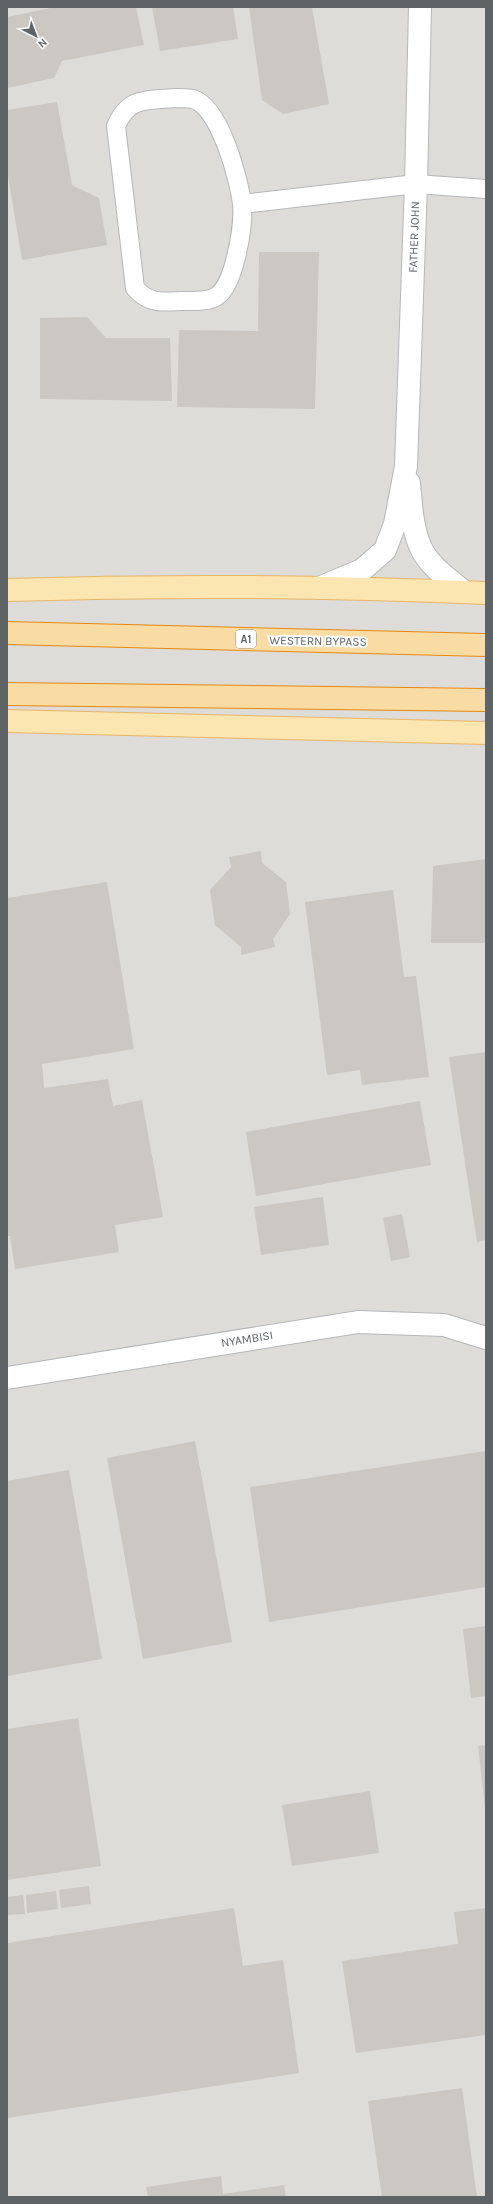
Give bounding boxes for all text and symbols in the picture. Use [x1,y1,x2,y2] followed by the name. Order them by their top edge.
[16,16,56,56] north arrow
[35,36,50,51] text: N
[406,201,422,273] street label: FATHER JOHN
[236,630,256,648] road number: A1
[269,633,367,649] street label: WESTERN BYPASS
[220,1328,274,1350] street label: NYAMBISI

